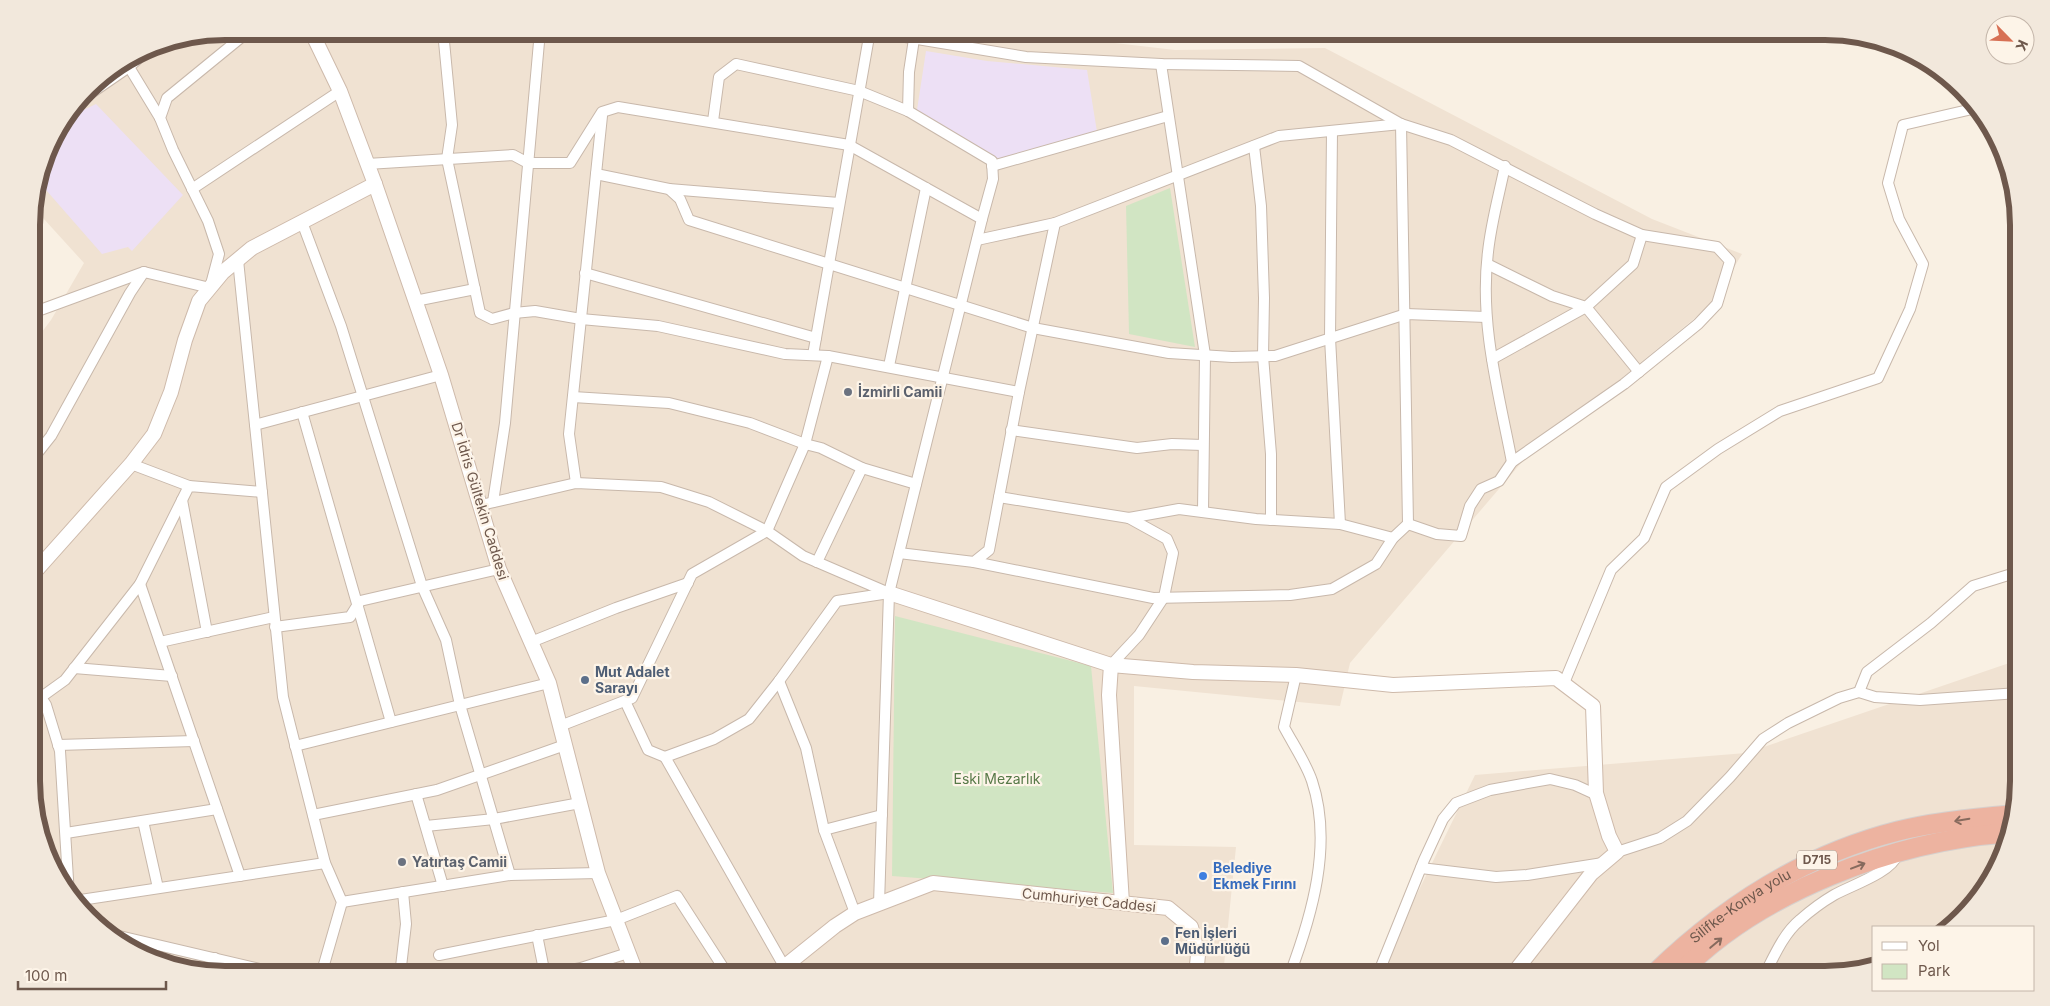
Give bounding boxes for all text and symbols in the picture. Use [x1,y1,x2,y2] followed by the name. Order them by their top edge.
[1985,15,2035,65] north arrow
[2013,37,2032,54] text: K
[858,382,942,400] place label: İzmirli Camii
[842,386,854,398] marker: İzmirli Camii
[448,420,513,582] street label: Dr İdris Gültekin Caddesi
[595,663,670,696] place label: Mut Adalet Sarayı
[579,674,591,686] marker: Mut Adalet Sarayı
[954,770,1041,787] park label: Eski Mezarlık
[1955,815,1971,825] one-way arrow
[1797,850,1837,870] road number: D715
[412,853,507,870] place label: Yatırtaş Camii
[396,856,408,868] marker: Yatırtaş Camii
[1213,859,1296,892] place label: Belediye Ekmek Fırını
[1850,861,1865,870] one-way arrow
[1686,865,1793,946] street label: Silifke-Konya yolu
[1197,870,1209,882] marker: Belediye Ekmek Fırını
[1021,884,1157,915] street label: Cumhuriyet Caddesi
[1175,923,1250,957] place label: Fen İşleri Müdürlüğü
[1872,926,2035,991] legend
[1159,935,1171,947] marker: Fen İşleri Müdürlüğü
[1918,936,1940,955] text: Yol
[1709,938,1722,949] one-way arrow
[18,958,165,990] scale bar
[1918,961,1951,980] text: Park
[25,966,67,985] text: 100 m

